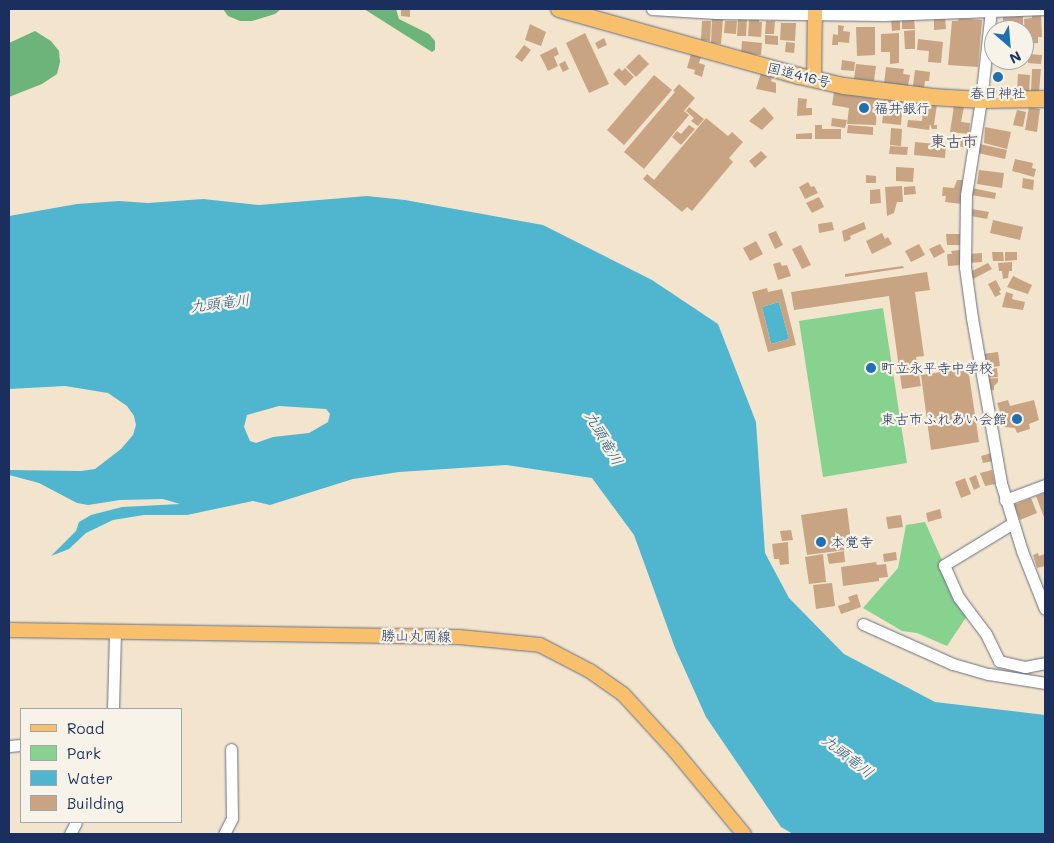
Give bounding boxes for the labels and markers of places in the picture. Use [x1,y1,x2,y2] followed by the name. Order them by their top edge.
[992,71,1004,83] marker: 春日神社
[970,85,1026,101] place label: 春日神社
[874,100,930,116] place label: 福井銀行
[858,102,870,114] marker: 福井銀行
[881,360,993,376] place label: 町立永平寺中学校
[865,362,877,374] marker: 町立永平寺中学校
[881,411,1007,427] place label: 東古市ふれあい会館
[1011,413,1023,425] marker: 東古市ふれあい会館
[831,534,873,550] place label: 本覚寺
[815,536,827,548] marker: 本覚寺

